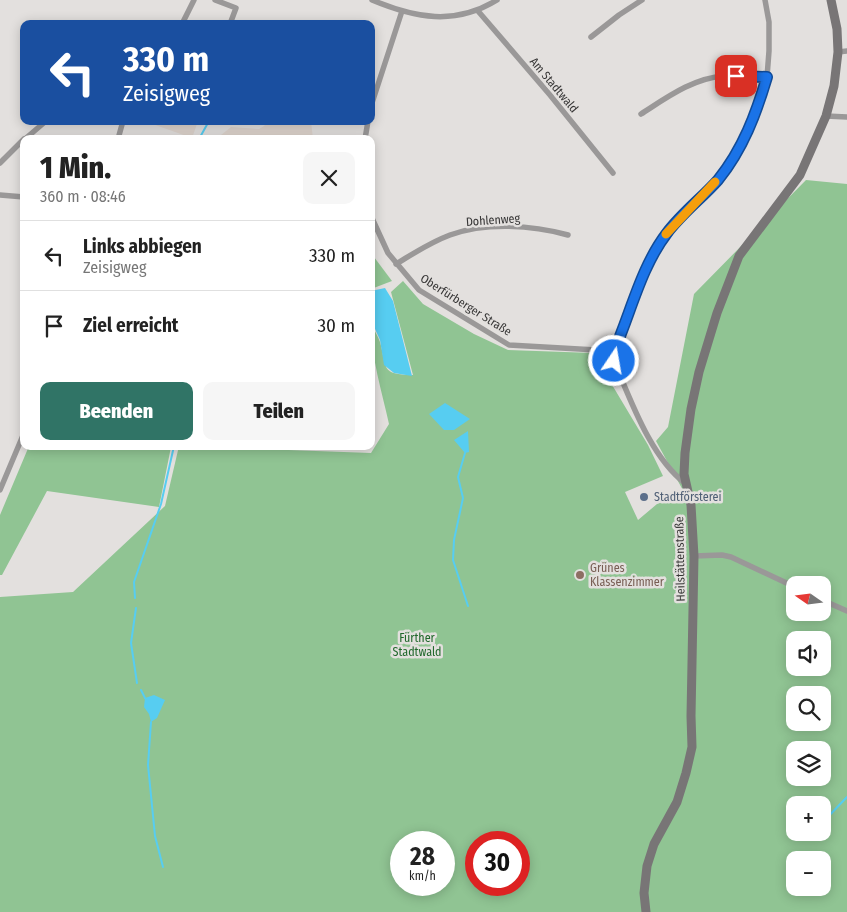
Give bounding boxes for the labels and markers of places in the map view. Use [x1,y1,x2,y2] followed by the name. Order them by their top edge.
[715,55,757,97] pin
[654,490,722,504] place label: Stadtförsterei
[638,491,650,503] marker: Stadtförsterei
[590,561,665,589] place label: Grünes Klassenzimmer
[574,569,586,581] marker: Grünes Klassenzimmer

